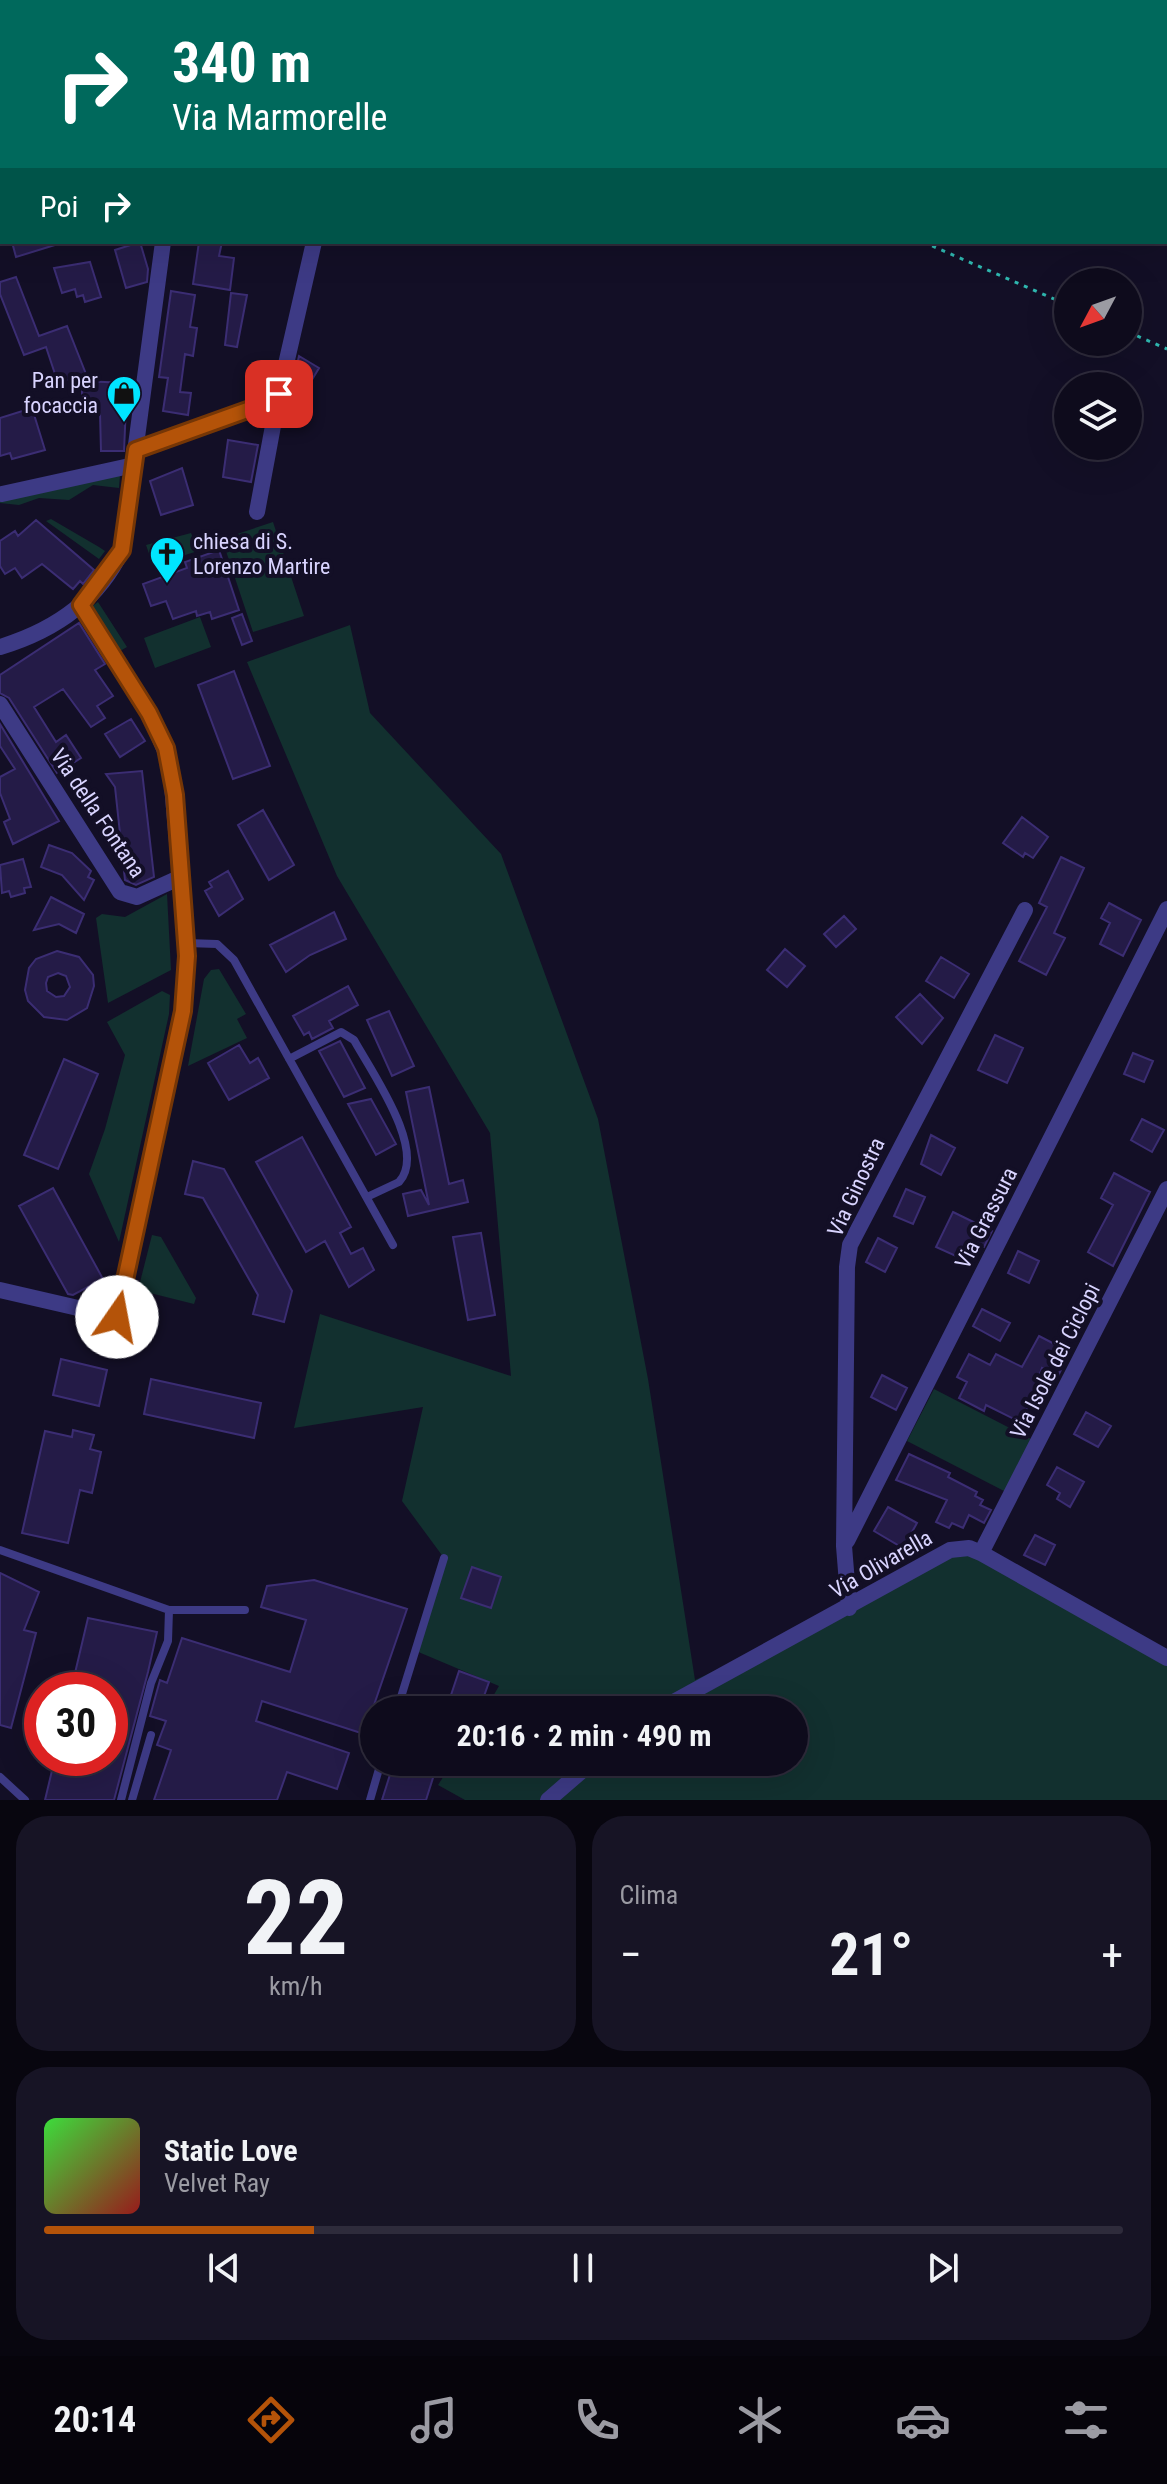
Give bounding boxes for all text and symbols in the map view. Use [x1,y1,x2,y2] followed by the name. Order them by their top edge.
[172,30,311,96] text: 340 m
[40,32,144,136] icon: right
[172,97,387,139] text: Via Marmorelle
[94,184,138,228] icon: right
[40,189,78,224] text: Poi
[1054,268,1142,356] north arrow
[1054,268,1142,460] map controls
[245,360,313,428] pin
[23,368,98,418] place label: Pan per focaccia
[257,372,301,416] icon: arrive
[1054,372,1142,460] button: layers
[105,374,143,424] shop icon: Pan per focaccia
[193,529,330,579] place label: chiesa di S. Lorenzo Martire
[148,535,186,585] church icon: chiesa di S. Lorenzo Martire
[46,744,150,882] street label: Via della Fontana
[822,1134,890,1240] street label: Via Ginostra
[950,1163,1022,1273] street label: Via Grassura
[75,1275,159,1359] position arrow
[1005,1279,1105,1443] street label: Via Isole dei Ciclopi
[826,1525,936,1603] street label: Via Olivarella
[24,1672,128,1776] speed limit sign: 30
[457,1718,711,1753] text: 20:16 · 2 min · 490 m
[243,1858,348,1979] text: 22
[620,1880,678,1910] text: Clima
[829,1919,913,1990] text: 21°
[620,1929,642,1981] text: −
[1101,1929,1123,1981] text: +
[269,1971,323,2001] text: km/h
[164,2133,298,2168] text: Static Love
[164,2168,270,2198] text: Velvet Ray
[202,2246,246,2290] icon: previous
[561,2246,605,2290] icon: pause
[921,2246,965,2290] icon: next
[243,2392,299,2448] icon: directions
[406,2392,462,2448] icon: music
[569,2392,625,2448] icon: phone
[732,2392,788,2448] icon: climate
[895,2392,951,2448] icon: car
[1058,2392,1114,2448] icon: filters
[53,2399,136,2441] text: 20:14

